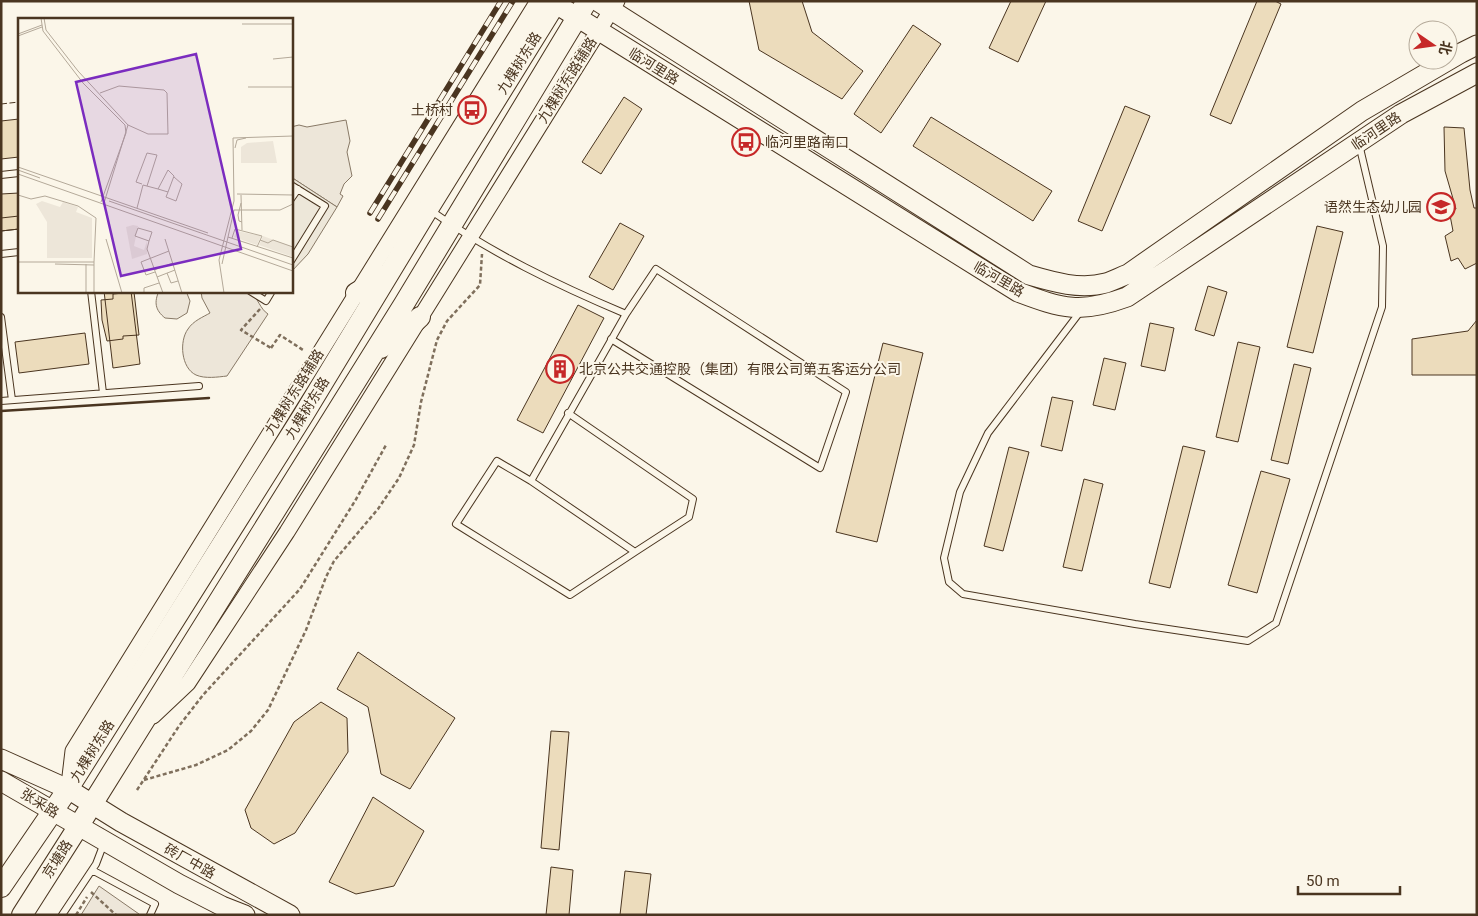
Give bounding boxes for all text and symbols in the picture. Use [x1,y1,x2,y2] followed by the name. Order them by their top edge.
[18,18,292,292] inset map
[1408,20,1458,70] north arrow
[494,29,544,97] street label: 九棵树东路
[534,34,600,126] street label: 九棵树东路辅路
[1436,39,1455,57] text: 北
[626,44,682,88] street label: 临河里路
[457,95,487,125] bus stop icon: 土桥村
[411,102,453,118] place label: 土桥村
[1348,109,1404,153] street label: 临河里路
[731,127,761,157] bus stop icon: 临河里路南口
[765,134,849,150] place label: 临河里路南口
[1426,192,1456,222] school or university icon: 语然生态幼儿园
[1324,199,1422,215] place label: 语然生态幼儿园
[971,258,1027,300] street label: 临河里路
[261,346,327,438] street label: 九棵树东路辅路
[545,354,575,384] building icon: 北京公共交通控股（集团）有限公司第五客运分公司
[579,361,901,377] place label: 北京公共交通控股（集团）有限公司第五客运分公司
[281,374,333,442] street label: 九棵树东路
[67,717,117,785] street label: 九棵树东路
[18,785,62,821] street label: 张采路
[39,837,75,881] street label: 京塘路
[162,840,218,882] street label: 砖厂中路
[1298,864,1400,896] scale bar
[1306,872,1340,890] text: 50 m

